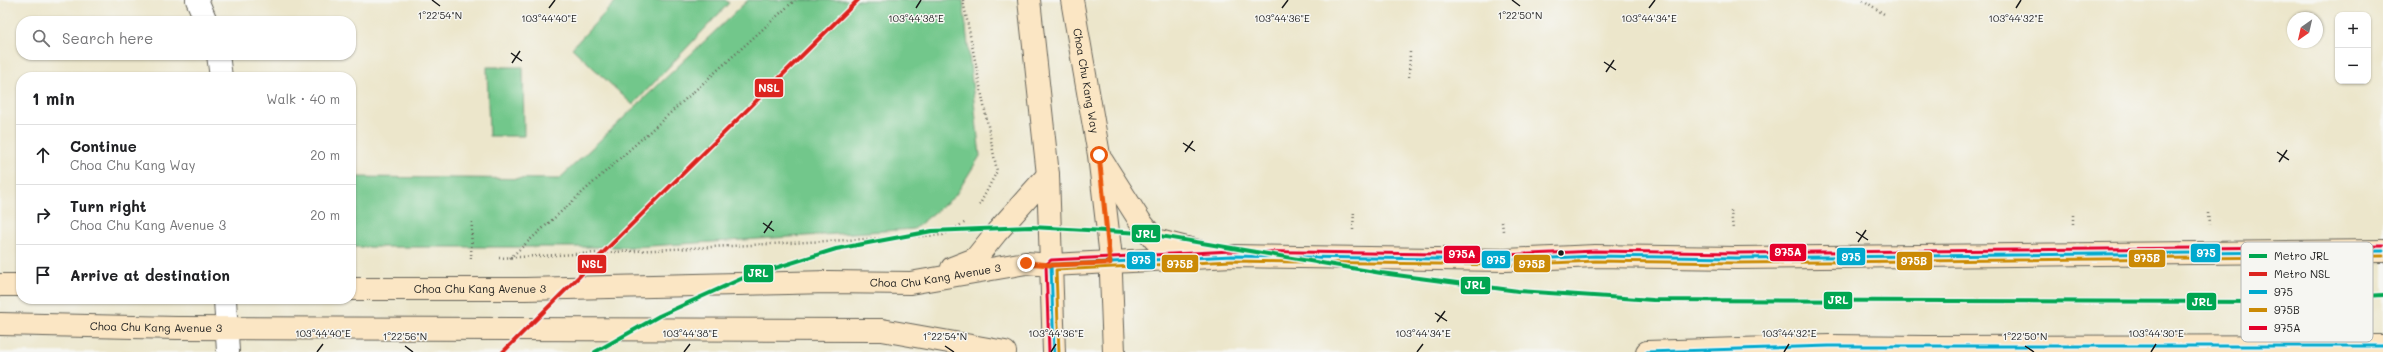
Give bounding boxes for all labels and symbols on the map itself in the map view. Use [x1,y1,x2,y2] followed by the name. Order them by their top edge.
[418,8,462,22] text: 1°22'54"N
[1498,8,1542,22] text: 1°22'50"N
[521,11,577,25] text: 103°44'40"E
[888,11,944,25] text: 103°44'38"E
[1254,11,1310,25] text: 103°44'36"E
[1621,11,1677,25] text: 103°44'34"E
[1989,11,2044,25] text: 103°44'32"E
[2287,12,2323,48] north arrow
[1070,27,1103,135] street label: Choa Chu Kang Way
[754,78,784,98] line badge: NSL
[758,80,780,95] text: NSL
[1090,146,1108,164] route start
[1131,224,1161,243] line badge: JRL
[1135,226,1157,241] text: JRL
[2241,242,2373,342] legend
[1769,243,1807,262] line badge: 975A
[2190,243,2221,263] line badge: 975
[1775,244,1802,259] text: 975A
[1443,245,1481,264] line badge: 975A
[2196,245,2216,260] text: 975
[1449,246,1476,261] text: 975A
[1836,247,1866,266] line badge: 975
[1556,248,1566,258] unlabelled marker
[2274,248,2329,263] text: Metro JRL
[1841,249,1861,264] text: 975
[2128,249,2166,268] line badge: 975B
[1481,250,1511,269] line badge: 975
[2134,250,2160,265] text: 975B
[1126,251,1156,270] line badge: 975
[1896,251,1933,271] line badge: 975B
[1131,252,1151,267] text: 975
[1486,252,1506,267] text: 975
[1901,253,1927,268] text: 975B
[577,254,607,274] line badge: NSL
[1017,254,1035,272] route end
[1161,254,1199,273] line badge: 975B
[1513,254,1551,273] line badge: 975B
[581,256,603,271] text: NSL
[1167,256,1193,271] text: 975B
[1519,256,1545,271] text: 975B
[870,259,1002,290] street label: Choa Chu Kang Avenue 3
[743,264,774,283] line badge: JRL
[747,265,769,280] text: JRL
[2274,266,2330,281] text: Metro NSL
[1460,276,1491,295] line badge: JRL
[1464,277,1486,292] text: JRL
[414,281,547,296] street label: Choa Chu Kang Avenue 3
[2274,284,2293,299] text: 975
[1823,291,1853,310] line badge: JRL
[1827,292,1849,307] text: JRL
[2186,292,2217,311] line badge: JRL
[2191,294,2213,309] text: JRL
[2274,302,2300,317] text: 975B
[90,318,223,335] street label: Choa Chu Kang Avenue 3
[2274,320,2301,335] text: 975A
[295,326,351,340] text: 103°44'40"E
[662,326,718,340] text: 103°44'38"E
[1028,326,1084,340] text: 103°44'36"E
[1395,326,1451,340] text: 103°44'34"E
[1762,326,1817,340] text: 103°44'32"E
[2128,326,2184,340] text: 103°44'30"E
[383,329,427,343] text: 1°22'56"N
[923,329,967,343] text: 1°22'54"N
[2003,329,2047,343] text: 1°22'50"N

